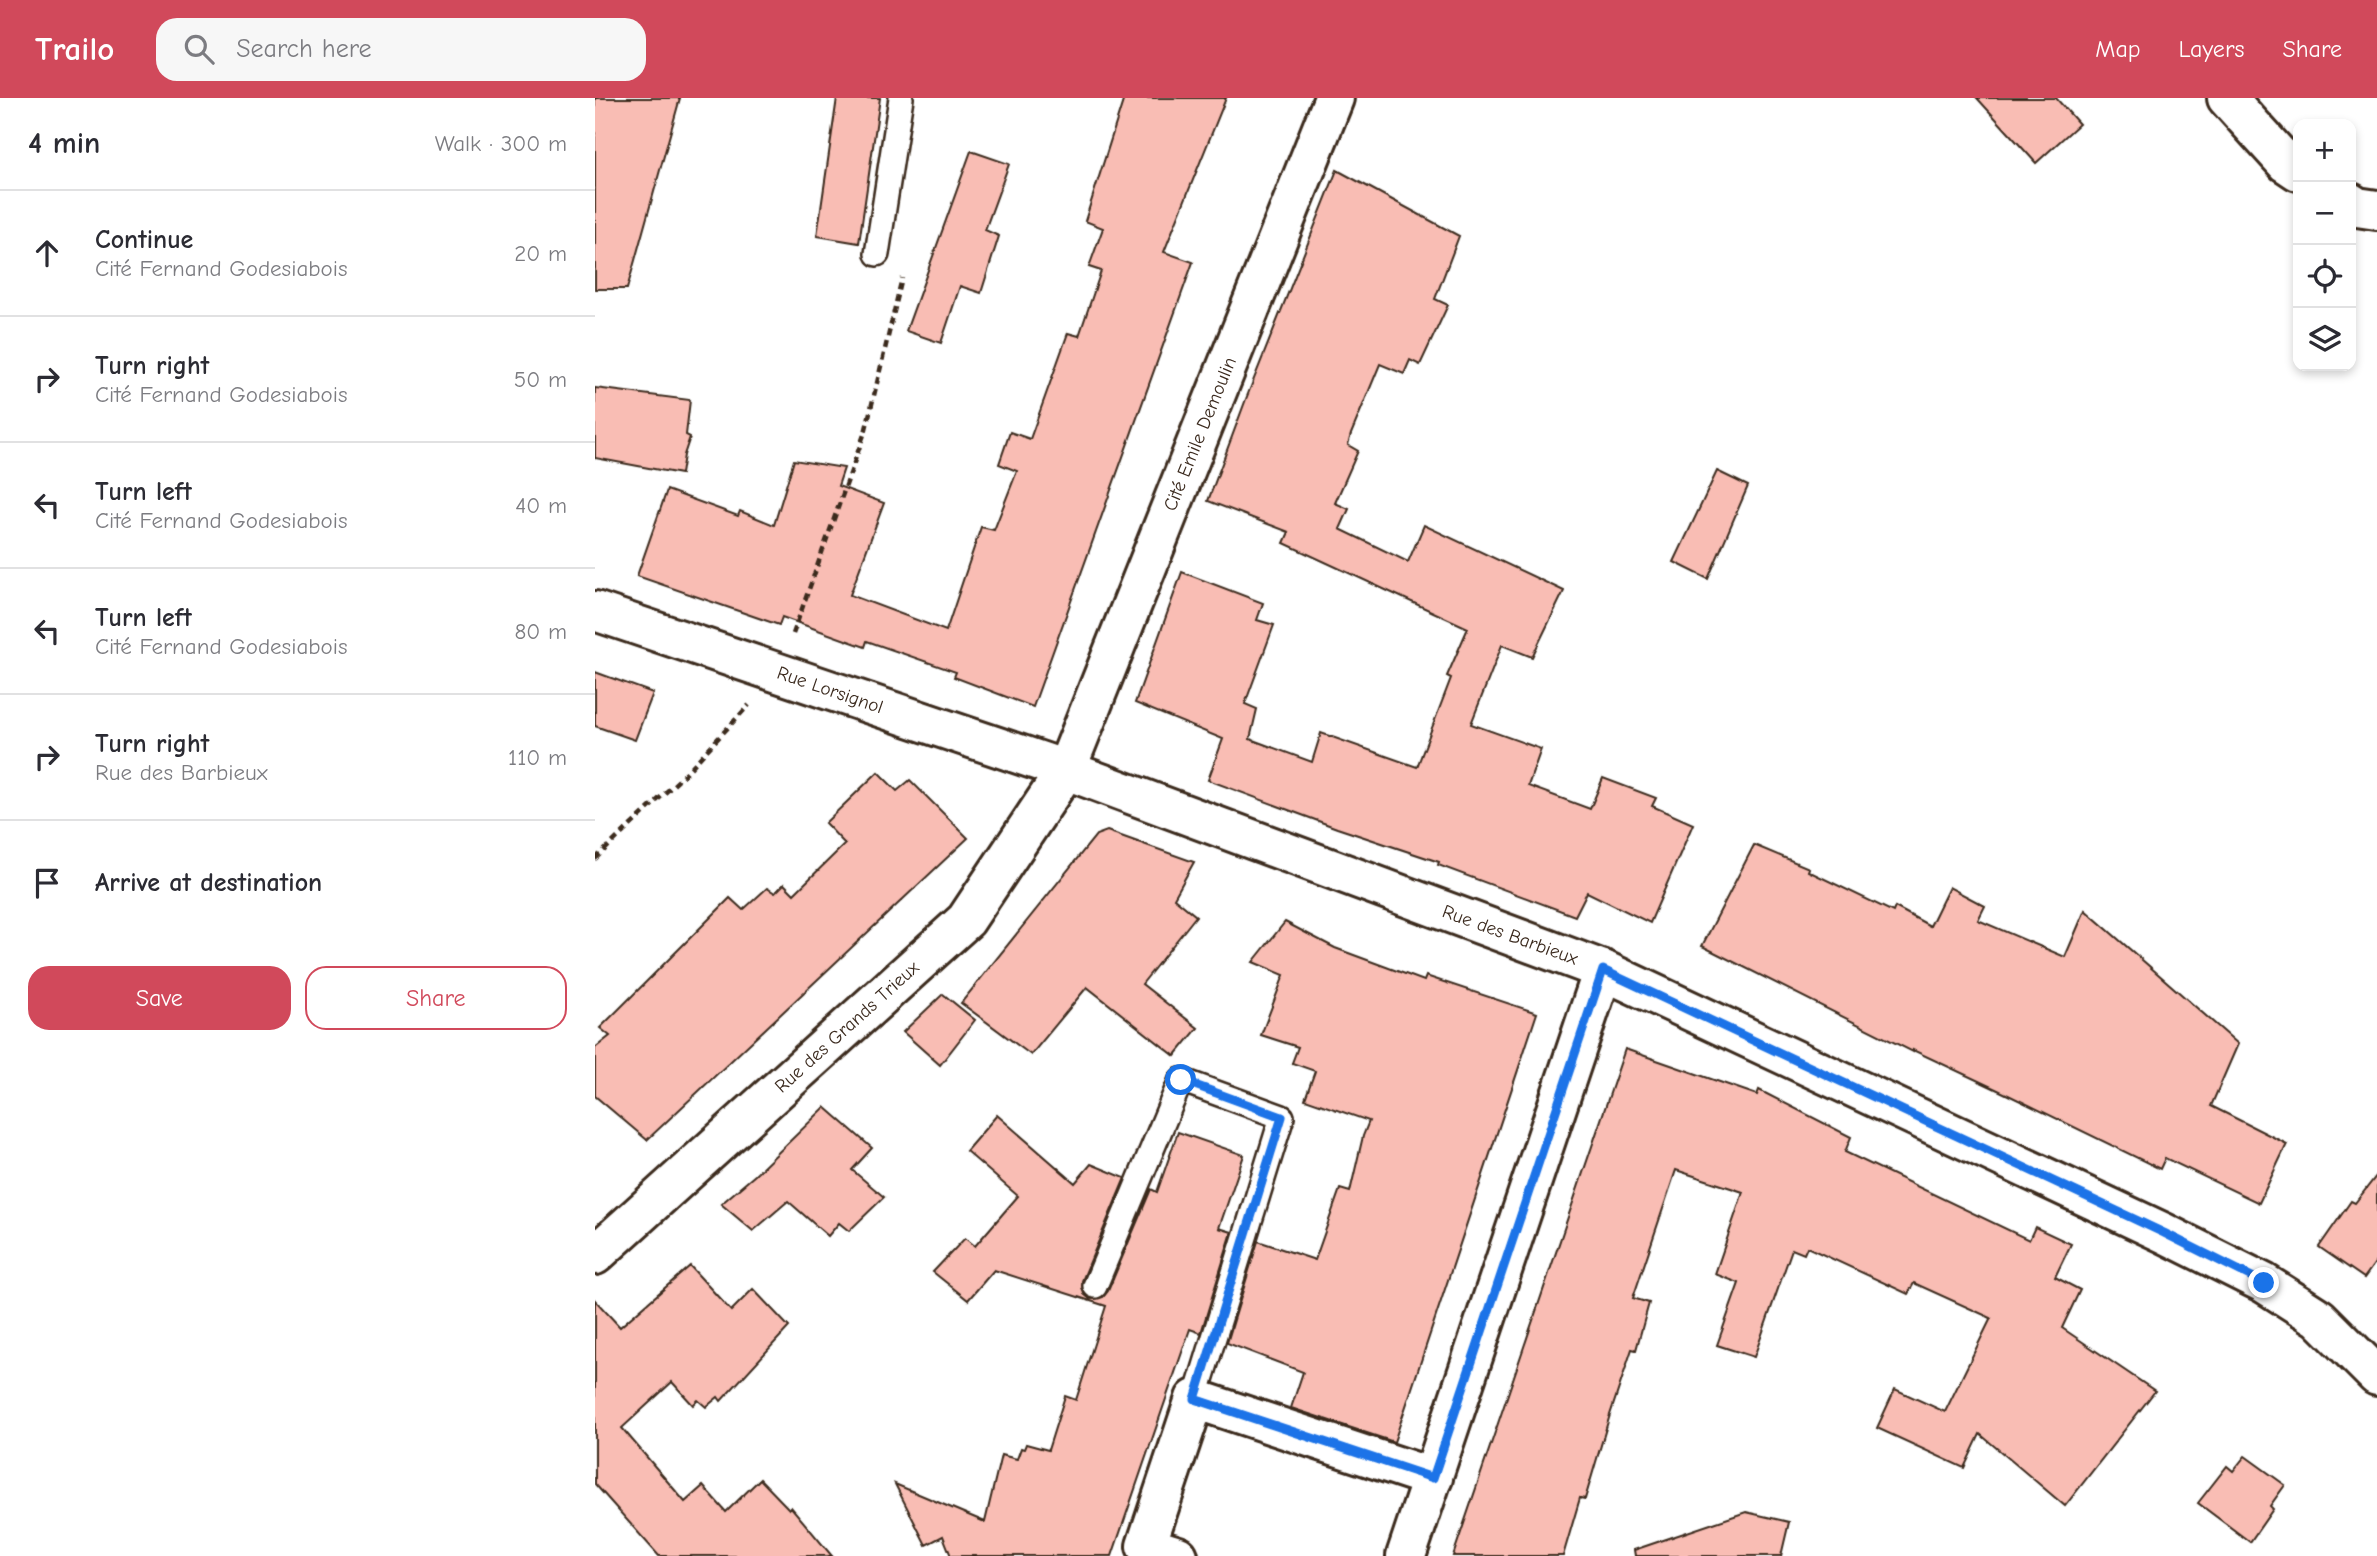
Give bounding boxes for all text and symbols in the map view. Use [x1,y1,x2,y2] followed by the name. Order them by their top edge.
[156,18,646,81] search box
[35,30,114,68] text: Trailo
[180,30,218,68] icon: search
[236,34,372,64] text: Search here
[2095,35,2141,63] text: Map
[2179,35,2244,63] text: Layers
[2282,35,2342,63] text: Share
[2293,119,2356,371] map controls
[2293,119,2356,182] button: +
[28,126,100,161] text: 4 min
[435,130,567,157] text: Walk · 300 m
[2293,182,2356,245] button: −
[95,225,193,255] text: Continue
[28,234,66,272] icon: ahead
[514,240,567,267] text: 20 m
[2293,245,2356,308] button: locate
[95,255,348,282] text: Cité Fernand Godesiabois
[2293,308,2356,371] button: layers
[95,351,209,381] text: Turn right
[1159,354,1241,514] street label: Cité Emile Demoulin
[28,360,66,398] icon: right
[514,366,567,393] text: 50 m
[95,381,348,408] text: Cité Fernand Godesiabois
[95,477,192,507] text: Turn left
[28,486,66,524] icon: left
[515,492,567,519] text: 40 m
[95,507,348,534] text: Cité Fernand Godesiabois
[95,603,192,633] text: Turn left
[28,612,66,650] icon: left
[514,618,567,645] text: 80 m
[95,633,348,660] text: Cité Fernand Godesiabois
[774,662,886,718] street label: Rue Lorsignol
[95,729,209,759] text: Turn right
[28,738,66,776] icon: right
[508,744,567,771] text: 110 m
[95,759,268,786] text: Rue des Barbieux
[28,864,66,902] icon: arrive
[95,868,322,898] text: Arrive at destination
[1439,900,1582,970] street label: Rue des Barbieux
[770,956,924,1097] street label: Rue des Grands Trieux
[28,966,291,1030] button: Save
[305,966,567,1030] button: Share
[1165,1064,1196,1095] route start
[2248,1267,2279,1298] route end

